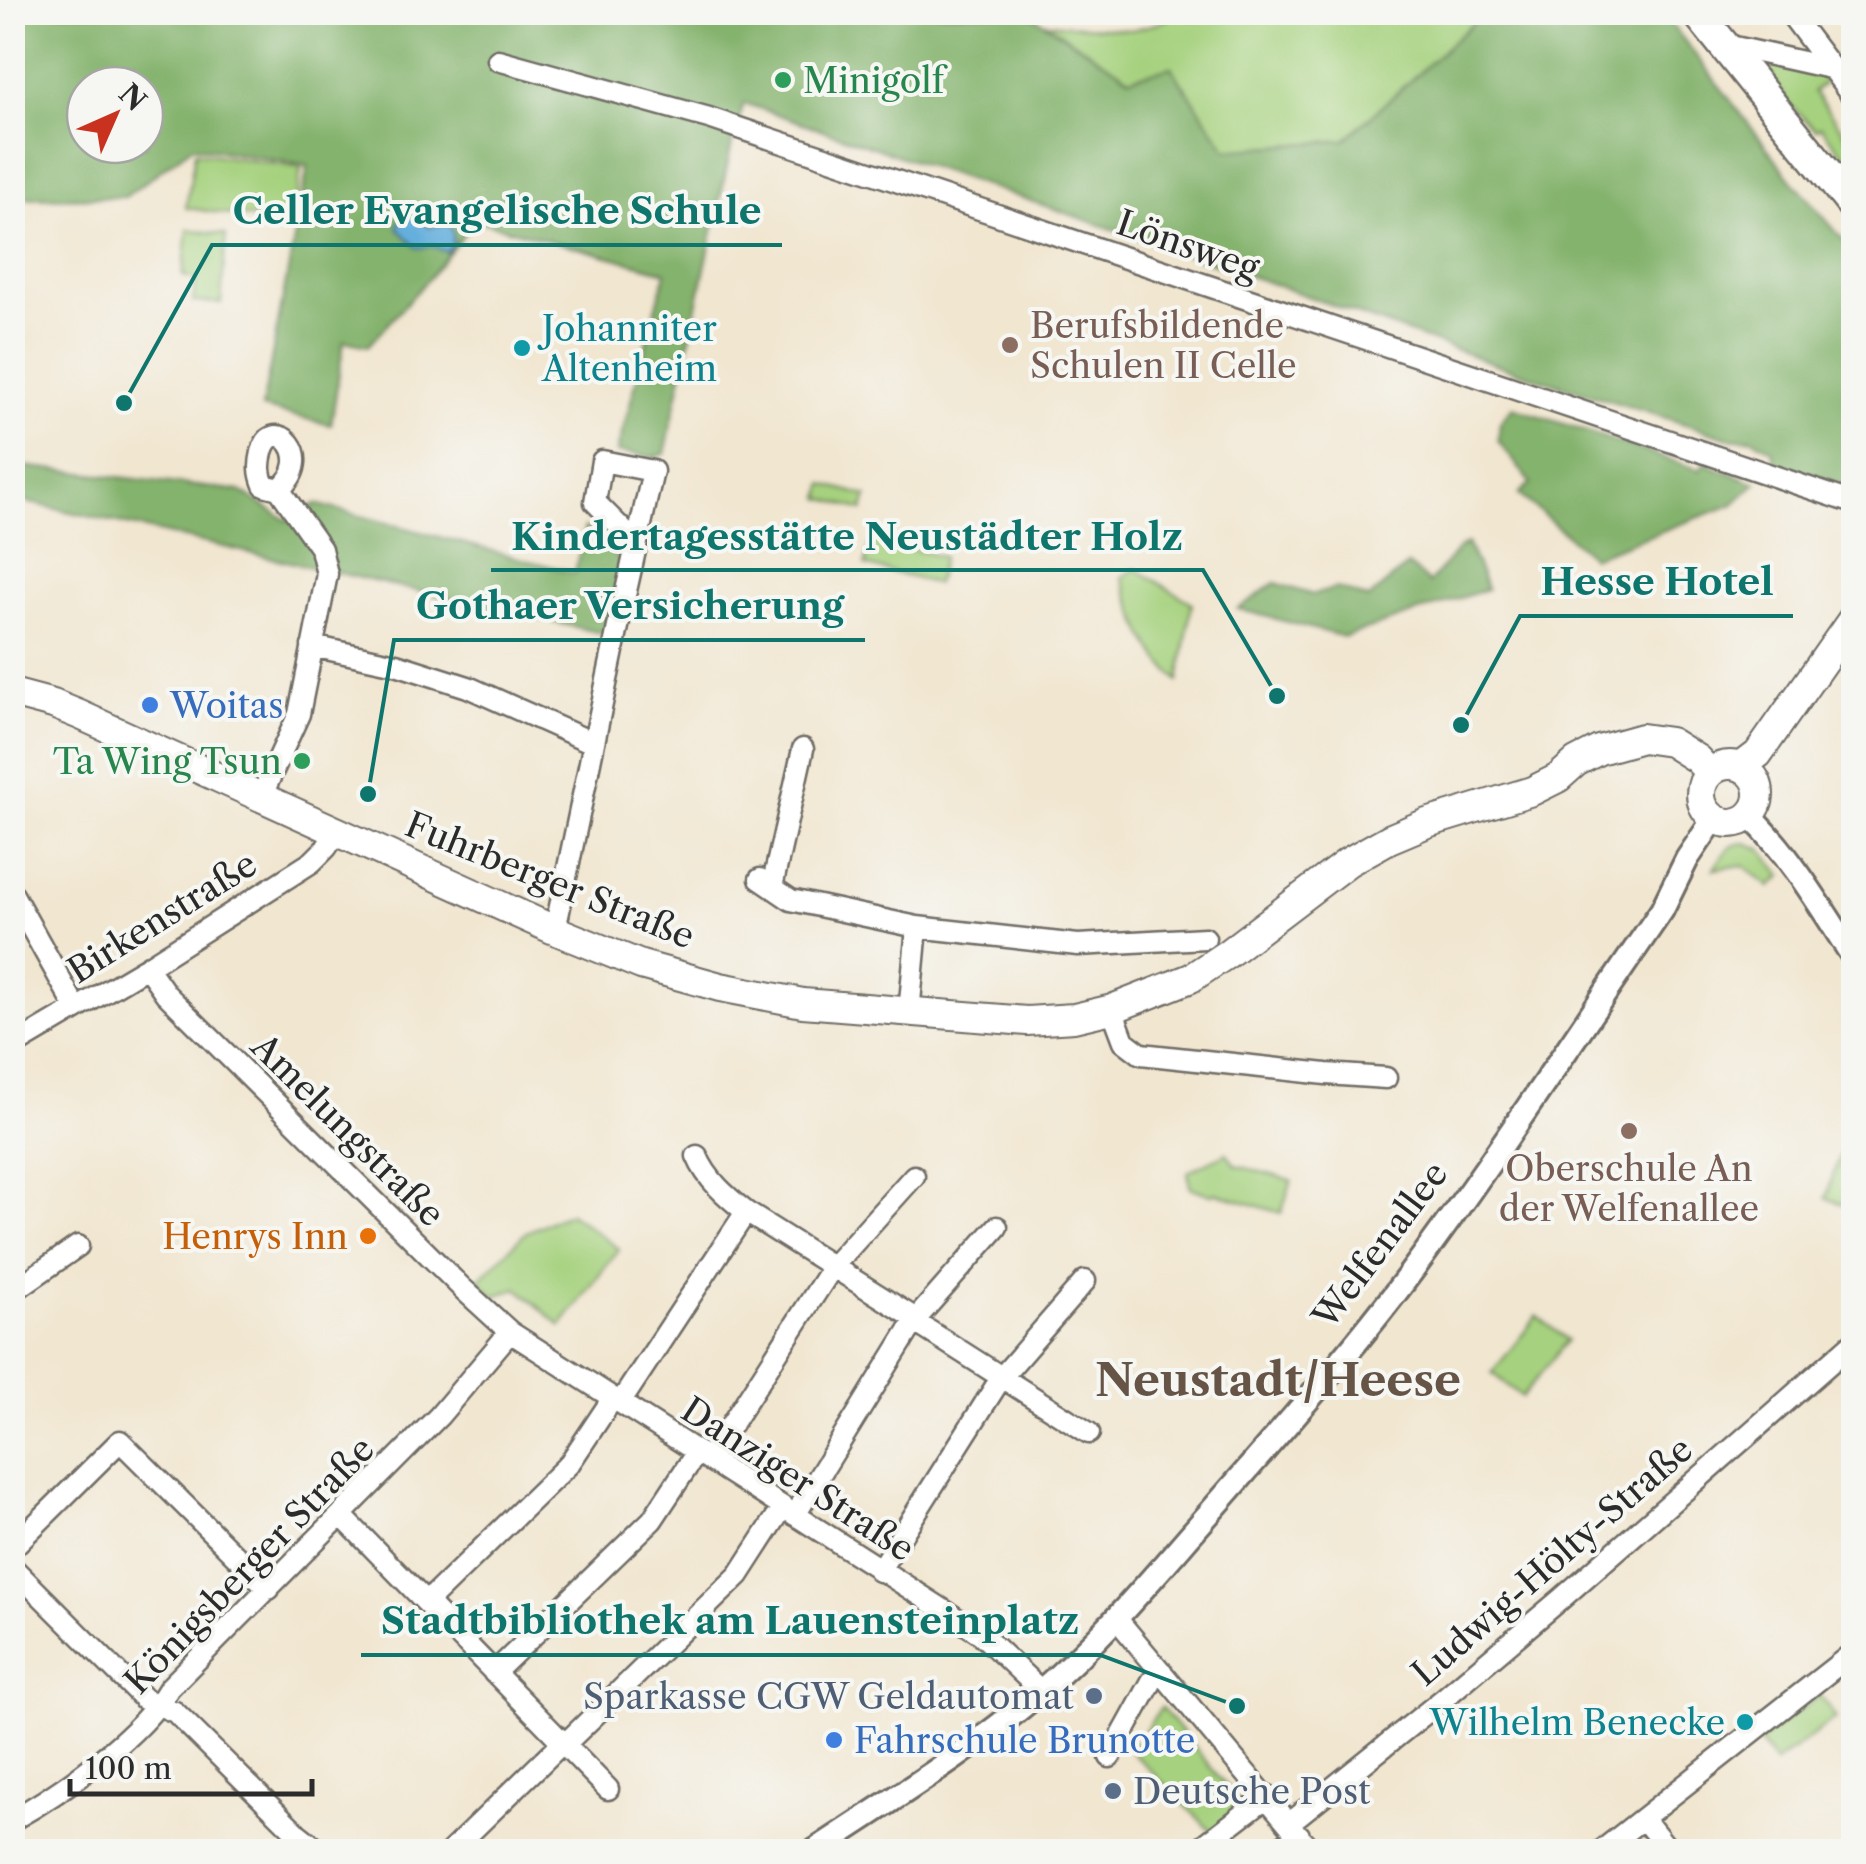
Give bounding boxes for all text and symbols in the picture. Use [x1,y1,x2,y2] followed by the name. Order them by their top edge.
[803,59,948,102] place label: Minigolf
[65,65,165,165] north arrow
[772,69,794,91] marker: Minigolf
[112,77,153,118] text: N
[212,177,782,245] callout: Celler Evangelische Schule
[232,187,762,234] text: Celler Evangelische Schule
[1111,201,1265,290] street label: Lönsweg
[1030,304,1297,387] place label: Berufsbildende Schulen II Celle
[537,307,717,390] place label: Johanniter Altenheim
[999,334,1021,356] marker: Berufsbildende Schulen II Celle
[511,337,533,359] marker: Johanniter Altenheim
[491,502,1203,570] callout: Kindertagesstätte Neustädter Holz
[511,513,1183,560] text: Kindertagesstätte Neustädter Holz
[1520,548,1793,616] callout: Hesse Hotel
[1540,558,1774,605] text: Hesse Hotel
[394,572,865,640] callout: Gothaer Versicherung
[416,582,845,629] text: Gothaer Versicherung
[169,684,284,727] place label: Woitas
[139,694,161,716] marker: Woitas
[53,740,282,783] place label: Ta Wing Tsun
[291,750,313,772] marker: Ta Wing Tsun
[399,802,701,958] street label: Fuhrberger Straße
[60,842,264,992] street label: Birkenstraße
[242,1024,453,1235] street label: Amelungstraße
[1618,1120,1640,1142] marker: Oberschule An der Welfenallee
[1499,1147,1759,1230] place label: Oberschule An der Welfenallee
[1303,1153,1457,1338] street label: Welfenallee
[162,1215,348,1258] place label: Henrys Inn
[357,1225,379,1247] marker: Henrys Inn
[1095,1352,1461,1408] district label: Neustadt/Heese
[673,1388,923,1570] street label: Danziger Straße
[115,1428,383,1702] street label: Königsberger Straße
[1403,1428,1701,1694] street label: Ludwig-Hölty-Straße
[361,1587,1100,1655] callout: Stadtbibliothek am Lauensteinplatz
[381,1597,1079,1644] text: Stadtbibliothek am Lauensteinplatz
[583,1675,1075,1718] place label: Sparkasse CGW Geldautomat
[1083,1685,1105,1707] marker: Sparkasse CGW Geldautomat
[1428,1701,1725,1744] place label: Wilhelm Benecke
[1734,1711,1756,1733] marker: Wilhelm Benecke
[854,1719,1195,1762] place label: Fahrschule Brunotte
[823,1729,845,1751] marker: Fahrschule Brunotte
[70,1734,312,1796] scale bar
[85,1750,172,1787] text: 100 m
[1133,1770,1371,1813] place label: Deutsche Post
[1102,1780,1124,1802] marker: Deutsche Post

